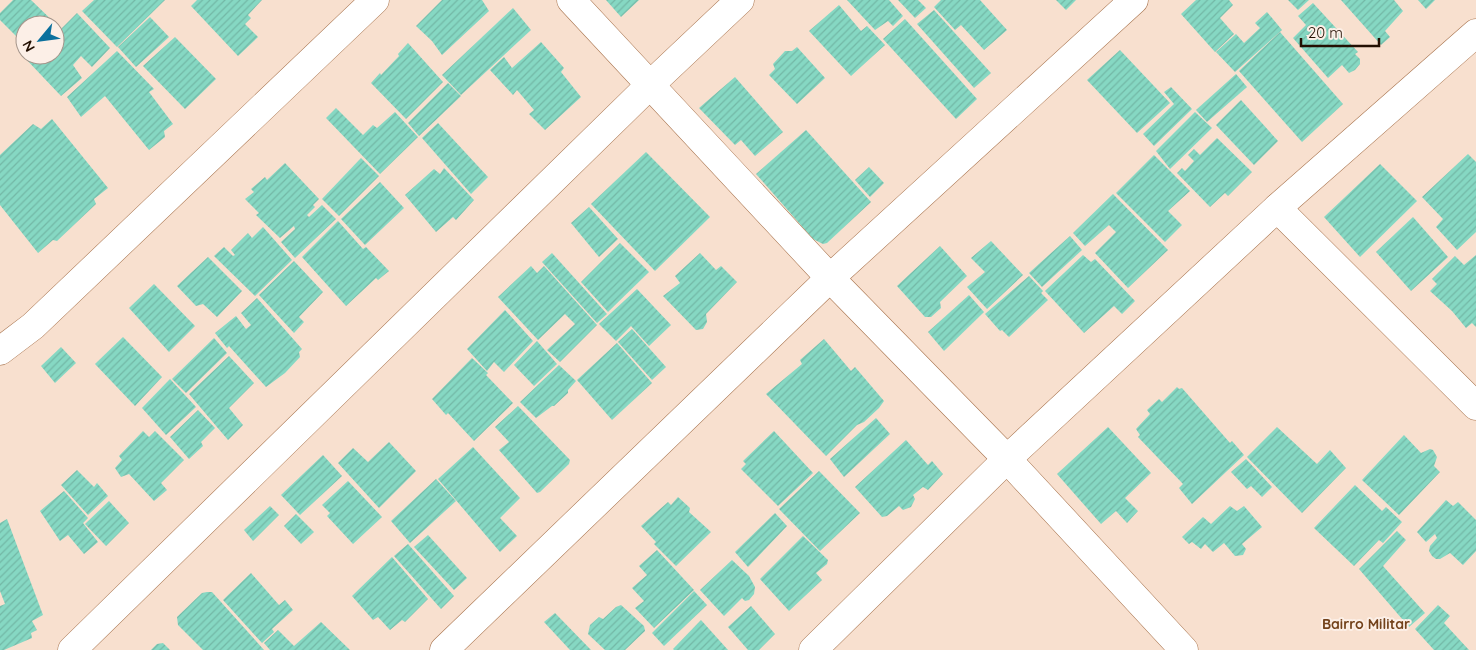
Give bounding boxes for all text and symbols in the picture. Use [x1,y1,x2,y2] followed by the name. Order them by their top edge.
[15,15,65,65] north arrow
[1301,15,1378,47] scale bar
[1308,23,1343,42] text: 20 m
[18,37,39,55] text: N
[1322,615,1410,633] district label: Bairro Militar

